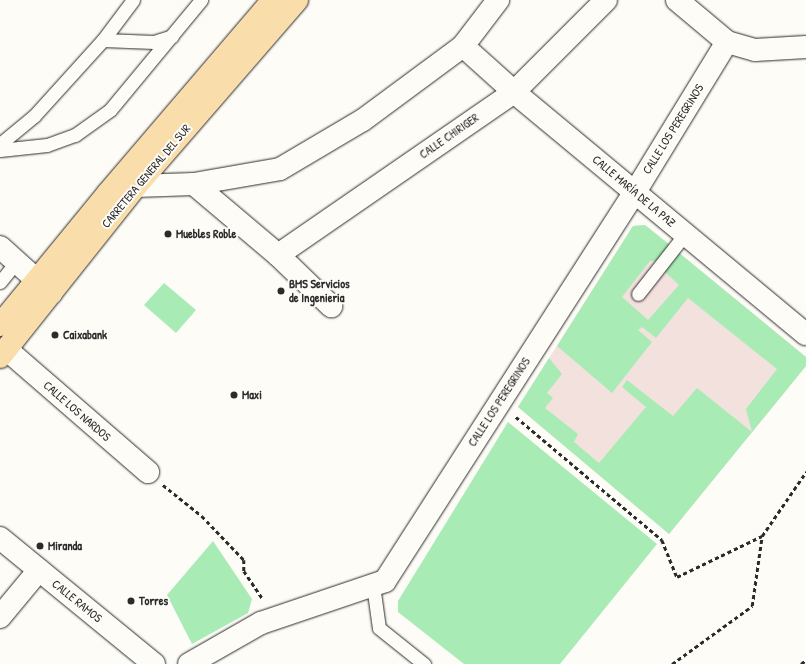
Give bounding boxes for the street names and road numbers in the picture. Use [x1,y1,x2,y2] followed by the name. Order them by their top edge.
[640,81,706,177] street label: CALLE LOS PEREGRINOS
[417,110,481,162] street label: CALLE CHIRIGER
[98,121,194,231] street label: CARRETERA GENERAL DEL SUR
[590,152,678,230] street label: CALLE MARÍA DE LA PAZ
[465,355,533,449] street label: CALLE LOS PEREGRINOS
[40,378,114,444] street label: CALLE LOS NARDOS
[49,577,105,625] street label: CALLE RAMOS

